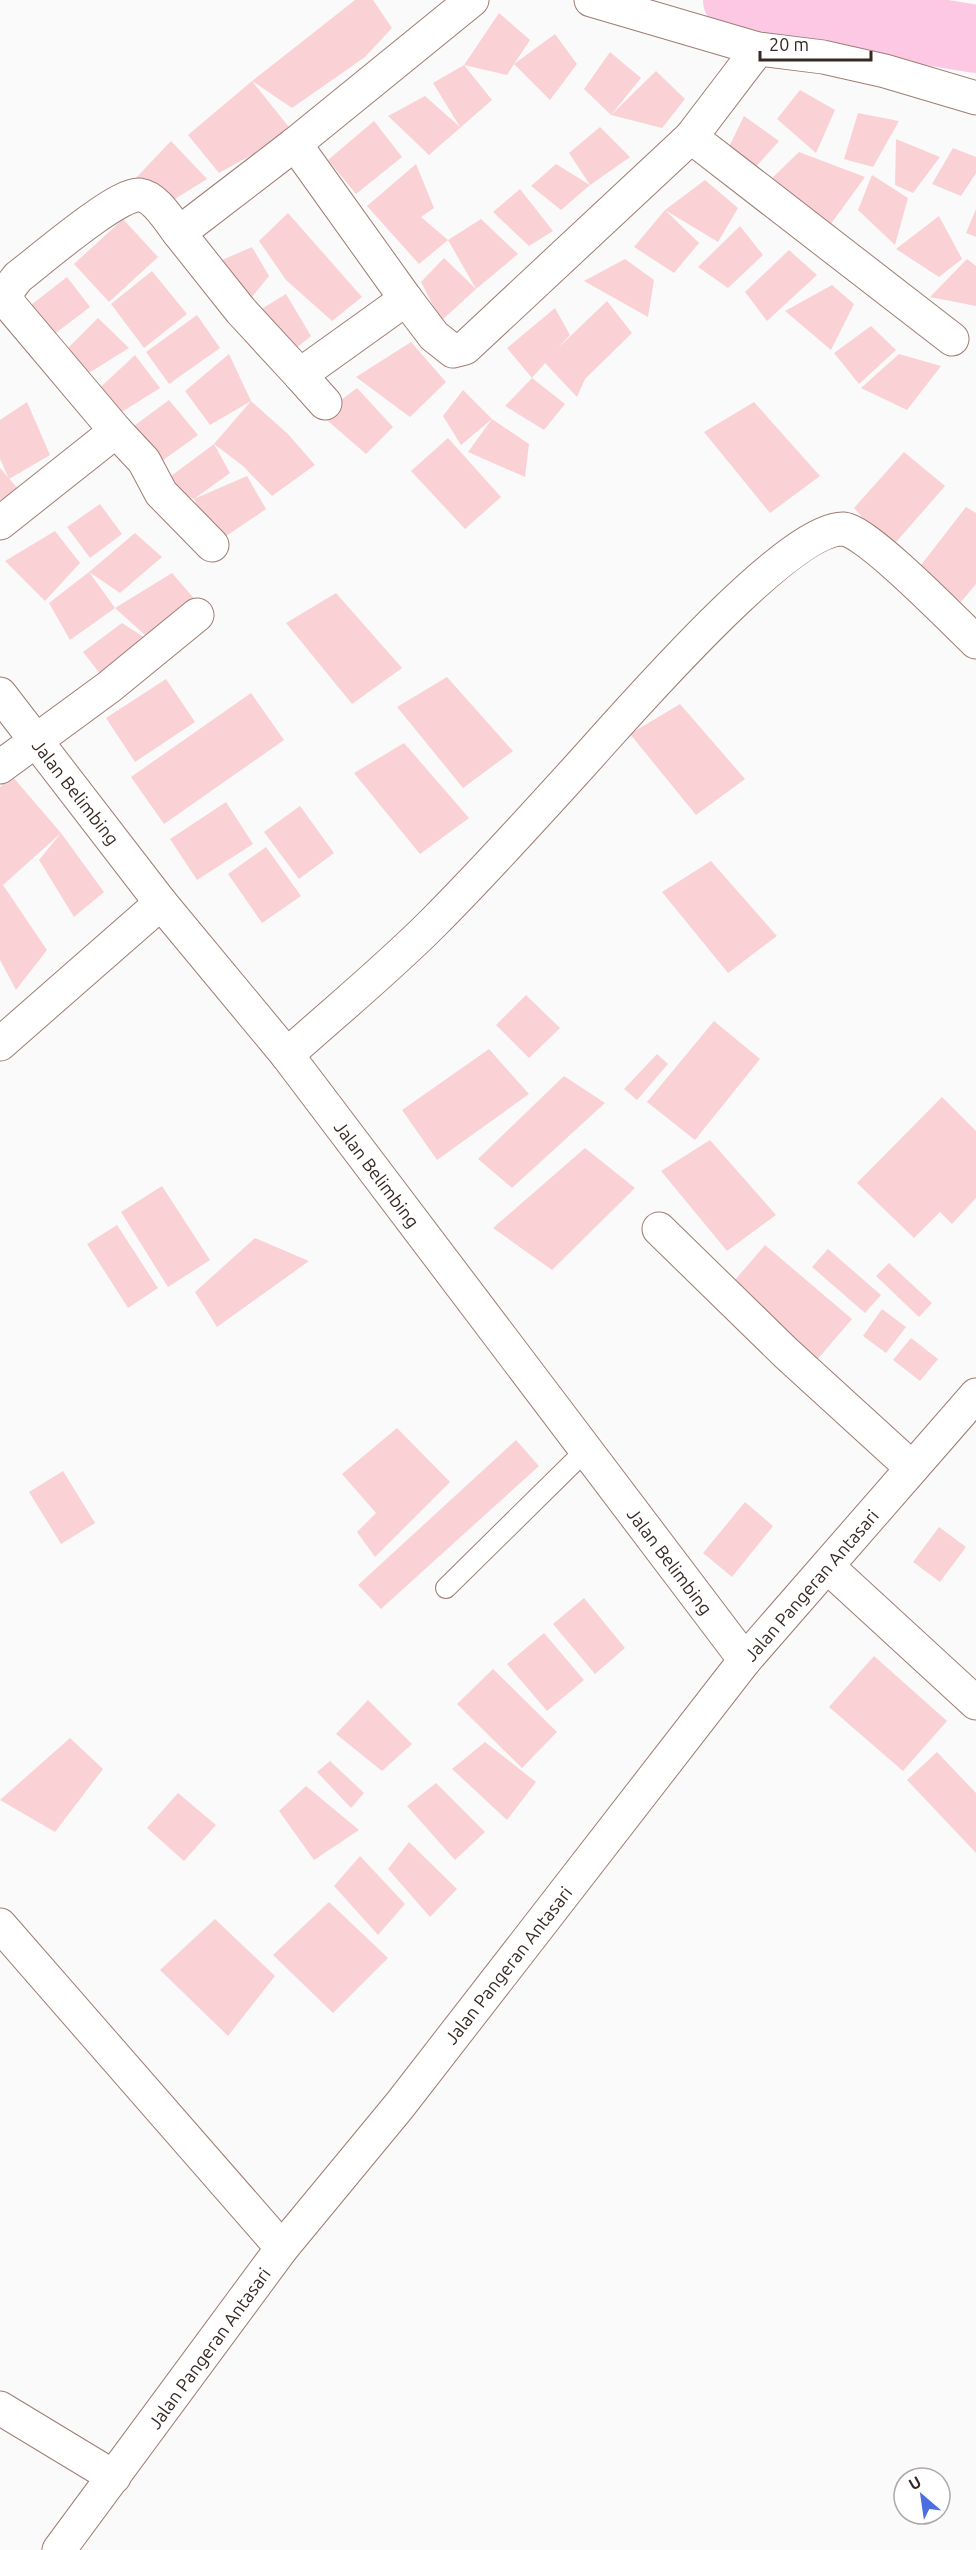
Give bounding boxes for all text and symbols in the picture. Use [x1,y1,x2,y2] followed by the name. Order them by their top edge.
[760,24,871,62] scale bar
[769,34,809,54] text: 20 m
[29,735,123,849] street label: Jalan Belimbing
[330,1117,424,1231] street label: Jalan Belimbing
[623,1504,717,1618] street label: Jalan Belimbing
[740,1505,882,1665] street label: Jalan Pangeran Antasari
[440,1882,576,2048] street label: Jalan Pangeran Antasari
[144,2264,274,2432] street label: Jalan Pangeran Antasari
[892,2466,952,2526] north arrow
[905,2472,924,2493] text: U

